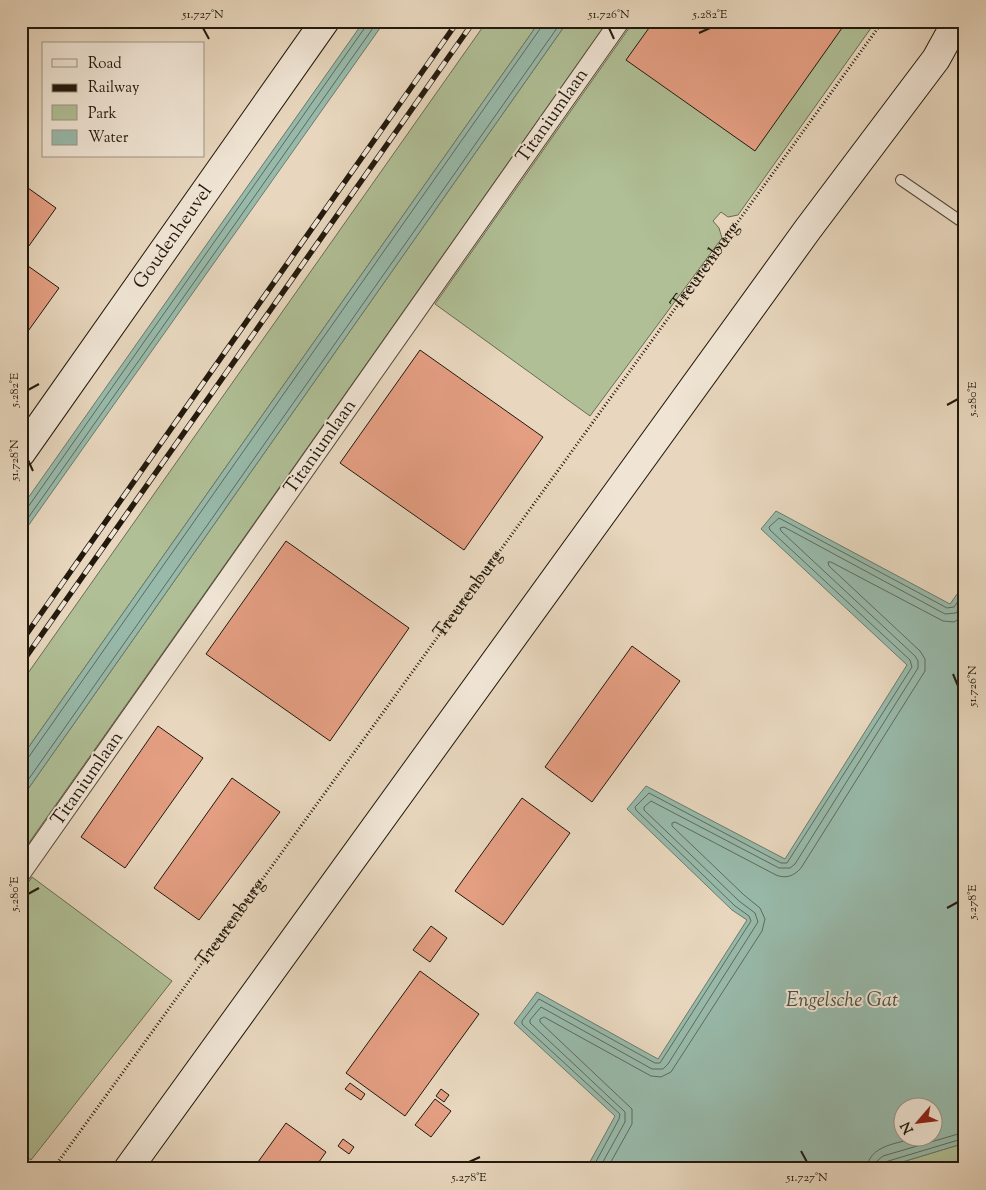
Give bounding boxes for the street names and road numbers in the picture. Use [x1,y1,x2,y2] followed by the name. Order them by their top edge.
[510,63,596,169] street label: Titaniumlaan
[127,180,219,295] street label: Goudenheuvel
[664,216,747,316] street label: Treurenburg
[278,394,364,500] street label: Titaniumlaan
[427,545,510,644] street label: Treurenburg
[45,726,131,832] street label: Titaniumlaan
[190,873,272,972] street label: Treurenburg

